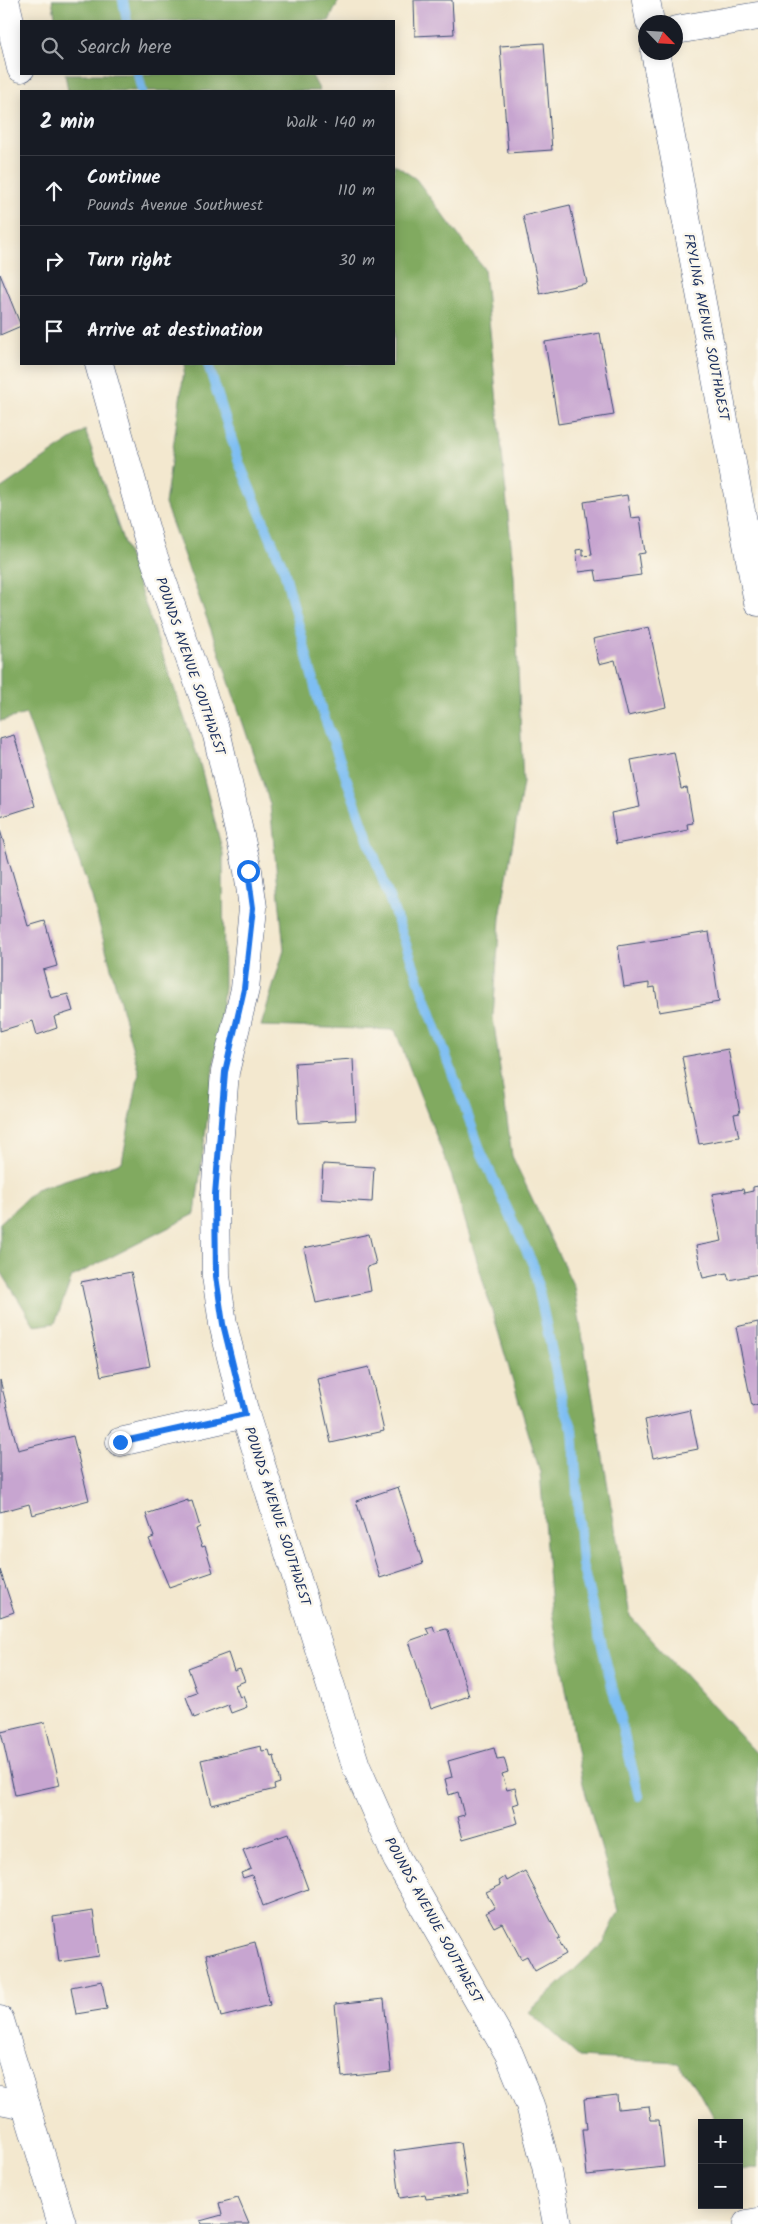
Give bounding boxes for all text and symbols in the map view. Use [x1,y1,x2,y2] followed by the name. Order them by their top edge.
[638,15,683,60] north arrow
[20,20,395,75] search box
[78,33,172,63] text: Search here
[38,34,66,62] icon: search
[40,106,95,139] text: 2 min
[286,110,375,135] text: Walk · 140 m
[87,163,160,193] text: Continue
[40,177,68,205] icon: ahead
[338,178,375,203] text: 110 m
[87,193,263,218] text: Pounds Avenue Southwest
[677,232,735,424] street label: FRYLING AVENUE SOUTHWEST
[87,246,172,276] text: Turn right
[40,247,68,275] icon: right
[339,248,375,273] text: 30 m
[87,316,263,346] text: Arrive at destination
[40,317,68,345] icon: arrive
[149,574,231,760] street label: POUNDS AVENUE SOUTHWEST
[237,860,260,883] route start
[238,1424,317,1610] street label: POUNDS AVENUE SOUTHWEST
[109,1431,132,1454] route end
[378,1833,489,2009] street label: POUNDS AVENUE SOUTHWEST
[698,2119,743,2209] map controls
[698,2119,743,2164] button: +
[698,2164,743,2209] button: −

